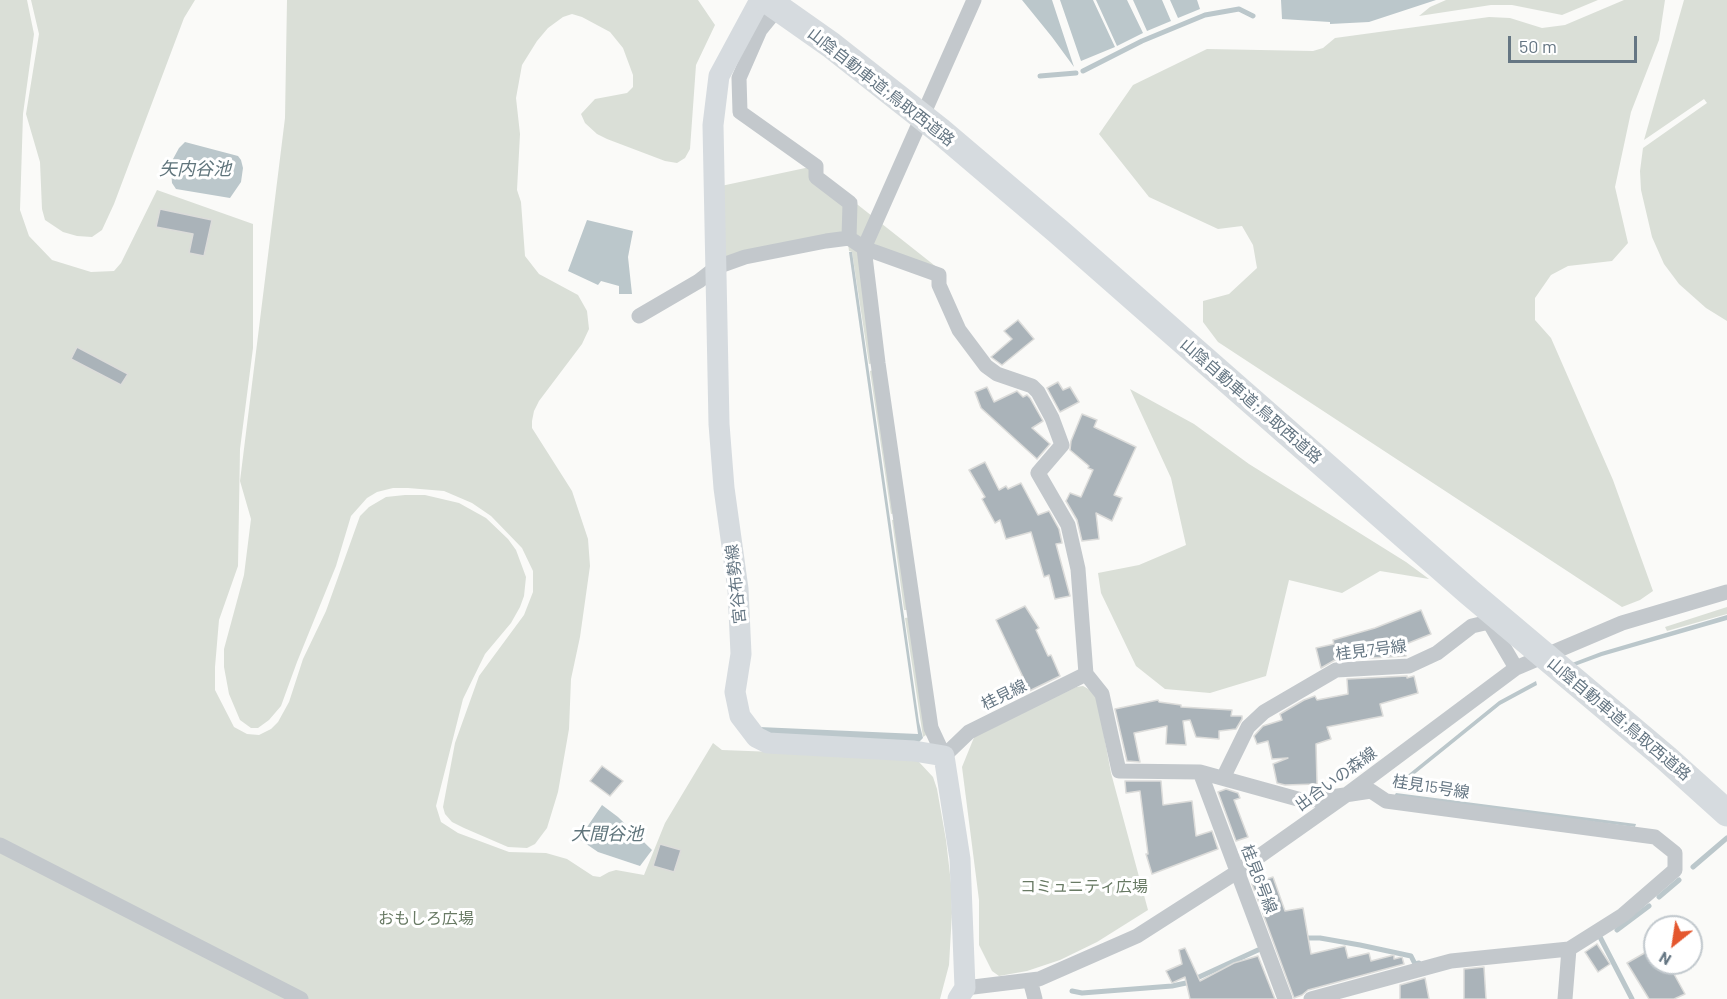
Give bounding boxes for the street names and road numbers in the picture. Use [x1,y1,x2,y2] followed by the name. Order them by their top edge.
[804,24,958,150] street label: 山陰自動車道;鳥取西道路
[1176,334,1326,468] street label: 山陰自動車道;鳥取西道路
[722,543,750,625] street label: 宮谷布勢線
[1334,636,1408,664] street label: 桂見7号線
[1544,653,1694,785] street label: 山陰自動車道;鳥取西道路
[978,676,1030,714] street label: 桂見線
[1292,743,1380,815] street label: 出合いの森線
[1391,771,1471,803] street label: 桂見15号線
[1237,842,1281,916] street label: 桂見6号線

